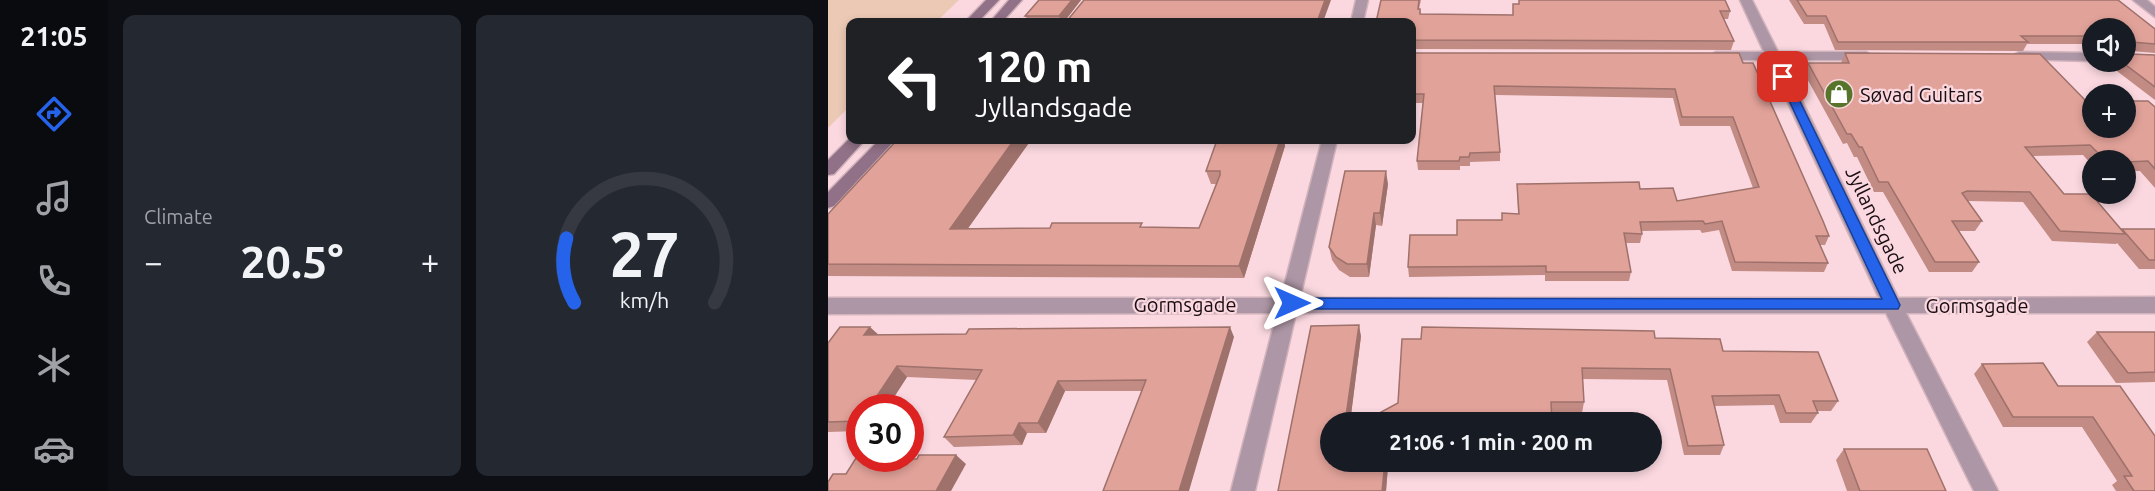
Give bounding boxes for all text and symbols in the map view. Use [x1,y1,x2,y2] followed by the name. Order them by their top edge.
[2082,18,2136,204] map controls
[2082,18,2136,72] button: sound
[20,21,88,51] text: 21:05
[876,42,954,120] icon: left
[975,43,1092,90] text: 120 m
[1757,51,1808,102] pin
[1766,60,1799,93] icon: arrive
[1823,78,1855,110] shop icon: Søvad Guitars
[1860,83,1982,106] place label: Søvad Guitars
[2082,84,2136,138] button: +
[975,92,1132,122] text: Jyllandsgade
[33,93,75,135] icon: directions
[2082,150,2136,204] button: −
[1841,163,1913,277] street label: Jyllandsgade
[33,177,75,219] icon: music
[144,205,213,228] text: Climate
[609,219,679,289] text: 27
[240,236,343,287] text: 20.5°
[144,243,163,280] text: −
[421,243,439,280] text: +
[33,260,75,302] icon: phone
[1260,271,1324,335] position arrow
[619,288,669,312] text: km/h
[1134,293,1237,316] street label: Gormsgade
[1926,294,2029,317] street label: Gormsgade
[33,344,75,386] icon: climate
[846,394,924,472] speed limit sign: 30
[33,428,75,470] icon: car
[1389,429,1593,454] text: 21:06 · 1 min · 200 m

